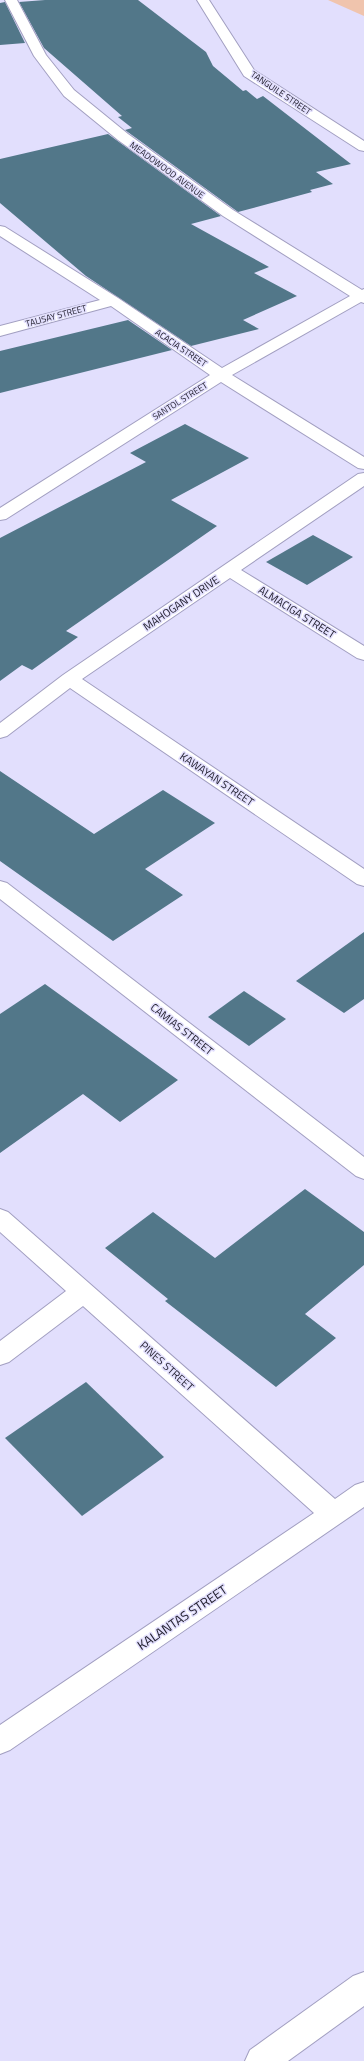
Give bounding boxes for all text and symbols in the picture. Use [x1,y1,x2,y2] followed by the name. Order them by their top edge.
[248,68,314,118] street label: TANGUILE STREET
[127,138,207,201] street label: MEADOWOOD AVENUE
[24,301,88,330] street label: TALISAY STREET
[153,325,210,370] street label: ACACIA STREET
[150,378,210,423] street label: SANTOL STREET
[140,572,222,634] street label: MAHOGANY DRIVE
[255,582,339,642] street label: ALMACIGA STREET
[177,748,257,810] street label: KAWAYAN STREET
[147,999,217,1059] street label: CAMIAS STREET
[137,1337,198,1395] street label: PINES STREET
[133,1579,231,1655] street label: KALANTAS STREET

